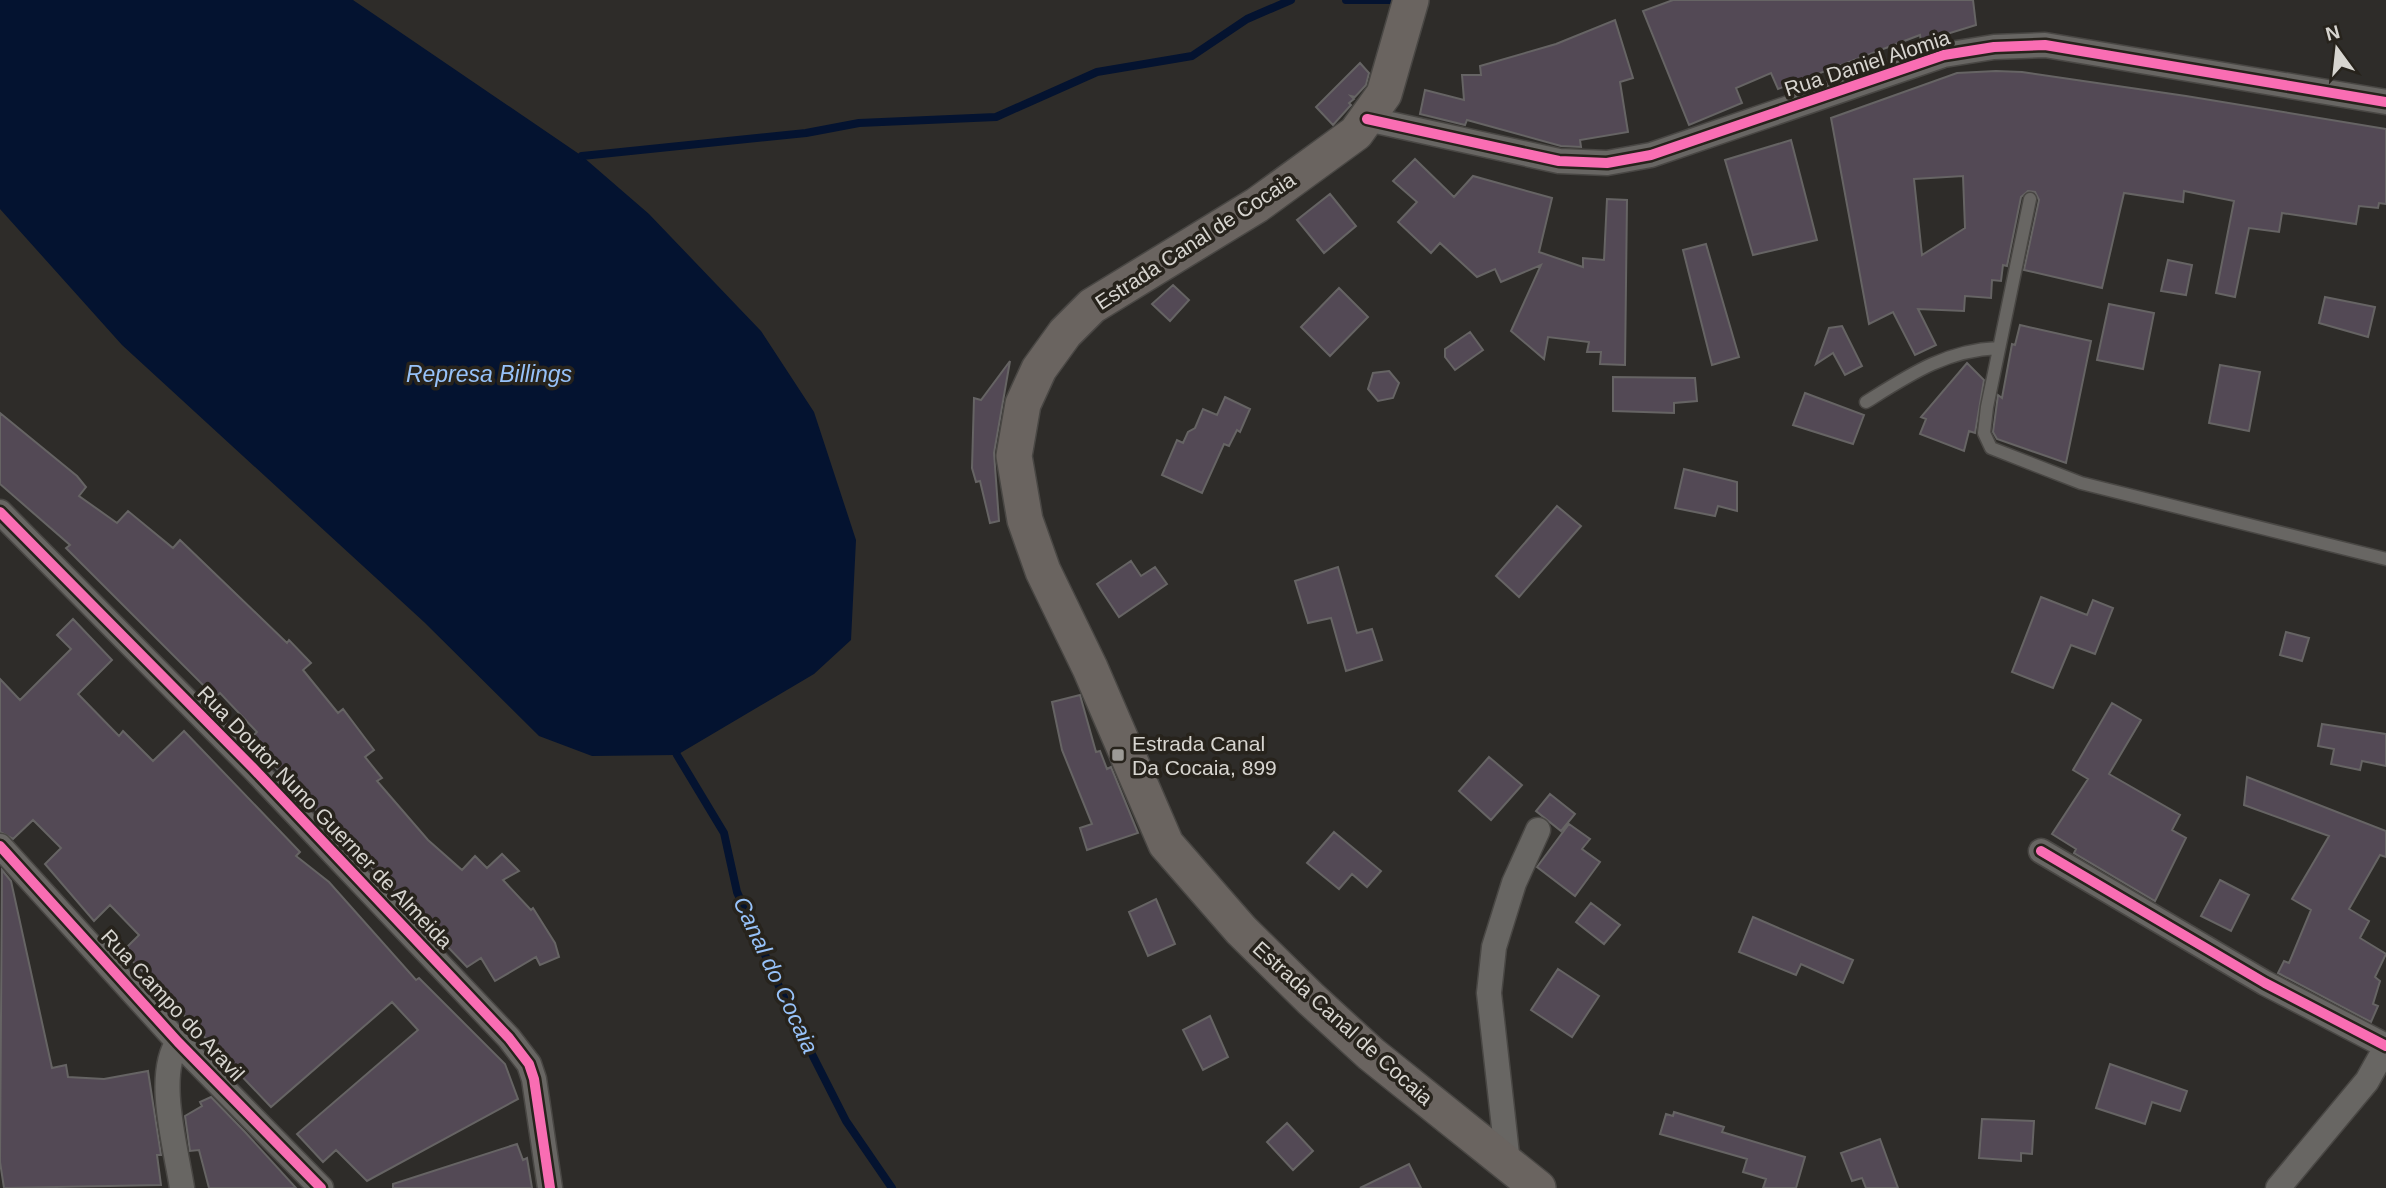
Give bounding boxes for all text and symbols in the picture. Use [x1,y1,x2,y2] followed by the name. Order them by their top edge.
[2302,14,2372,84] north arrow
[2323,21,2342,45] text: N
[1781,25,1953,101] street label: Rua Daniel Alomia
[1091,168,1299,314] street label: Estrada Canal de Cocaia
[406,361,573,387] water label: Represa Billings
[193,681,457,953] street label: Rua Doutor Nuno Guerner de Almeida
[1132,732,1277,779] place label: Estrada Canal Da Cocaia, 899
[1110,747,1126,763] marker: Estrada Canal Da Cocaia, 899
[728,892,824,1058] water label: Canal do Cocaia
[97,925,249,1085] street label: Rua Campo do Aravil
[1249,936,1438,1110] street label: Estrada Canal de Cocaia

